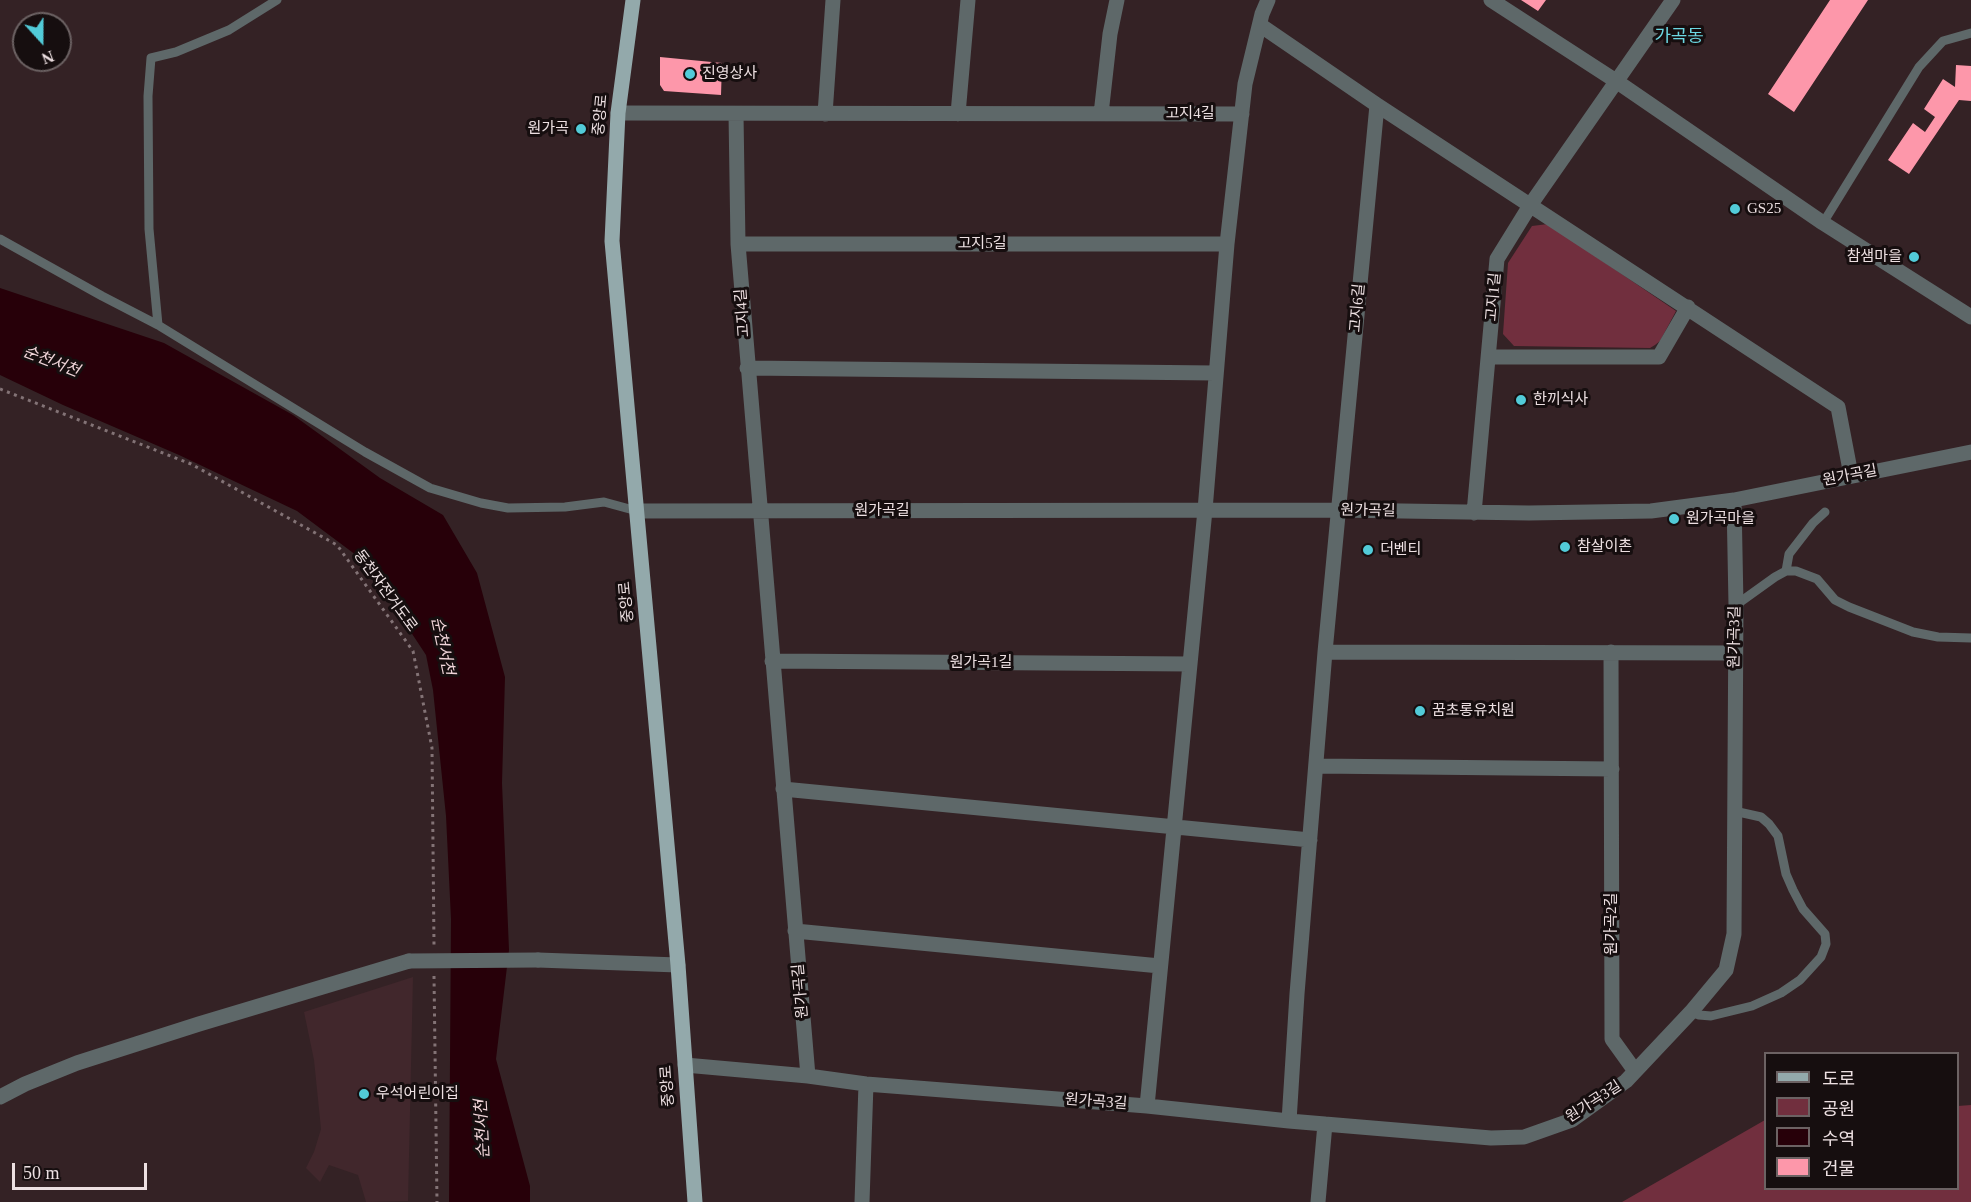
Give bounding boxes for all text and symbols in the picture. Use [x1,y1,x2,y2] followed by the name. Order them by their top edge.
[12,12,72,72] north arrow
[1654,26,1704,48] district label: 가곡동
[39,47,56,67] text: N
[702,65,757,83] place label: 진영상사
[683,67,697,81] marker: 진영상사
[590,94,612,136] street label: 중앙로
[1166,105,1214,123] street label: 고지4길
[528,120,569,138] place label: 원가곡
[574,122,588,136] marker: 원가곡
[1747,200,1781,218] place label: GS25
[1728,202,1742,216] marker: GS25
[958,235,1006,253] street label: 고지5길
[1847,248,1902,266] place label: 참샘마을
[1907,250,1921,264] marker: 참샘마을
[1483,272,1505,322] street label: 고지1길
[1347,283,1369,333] street label: 고지6길
[732,288,754,338] street label: 고지4길
[20,342,82,382] water label: 순천서천
[1533,391,1588,409] place label: 한끼식사
[1514,393,1528,407] marker: 한끼식사
[1821,462,1879,490] street label: 원가곡길
[854,502,910,520] street label: 원가곡길
[1340,502,1396,520] street label: 원가곡길
[1686,510,1755,528] place label: 원가곡마을
[1667,512,1681,526] marker: 원가곡마을
[1577,538,1632,556] place label: 참살이촌
[1558,540,1572,554] marker: 참살이촌
[1380,541,1421,559] place label: 더벤티
[1361,543,1375,557] marker: 더벤티
[349,547,421,635] street label: 동천자전거도로
[616,581,638,623] street label: 중앙로
[1725,605,1745,669] street label: 원가곡3길
[426,615,458,677] water label: 순천서천
[950,654,1012,672] street label: 원가곡1길
[1432,702,1515,720] place label: 꿈초롱유치원
[1413,704,1427,718] marker: 꿈초롱유치원
[1603,893,1621,955] street label: 원가곡2길
[790,963,812,1019] street label: 원가곡길
[1764,1052,1959,1190] legend
[658,1065,678,1107] street label: 중앙로
[1822,1069,1855,1089] text: 도로
[1563,1077,1625,1127] street label: 원가곡3길
[376,1085,459,1103] place label: 우석어린이집
[357,1087,371,1101] marker: 우석어린이집
[1064,1091,1128,1113] street label: 원가곡3길
[472,1099,494,1159] water label: 순천서천
[1822,1099,1855,1119] text: 공원
[1822,1129,1855,1149] text: 수역
[15,1151,150,1189] scale bar
[1822,1159,1855,1179] text: 건물
[23,1163,60,1183] text: 50 m

